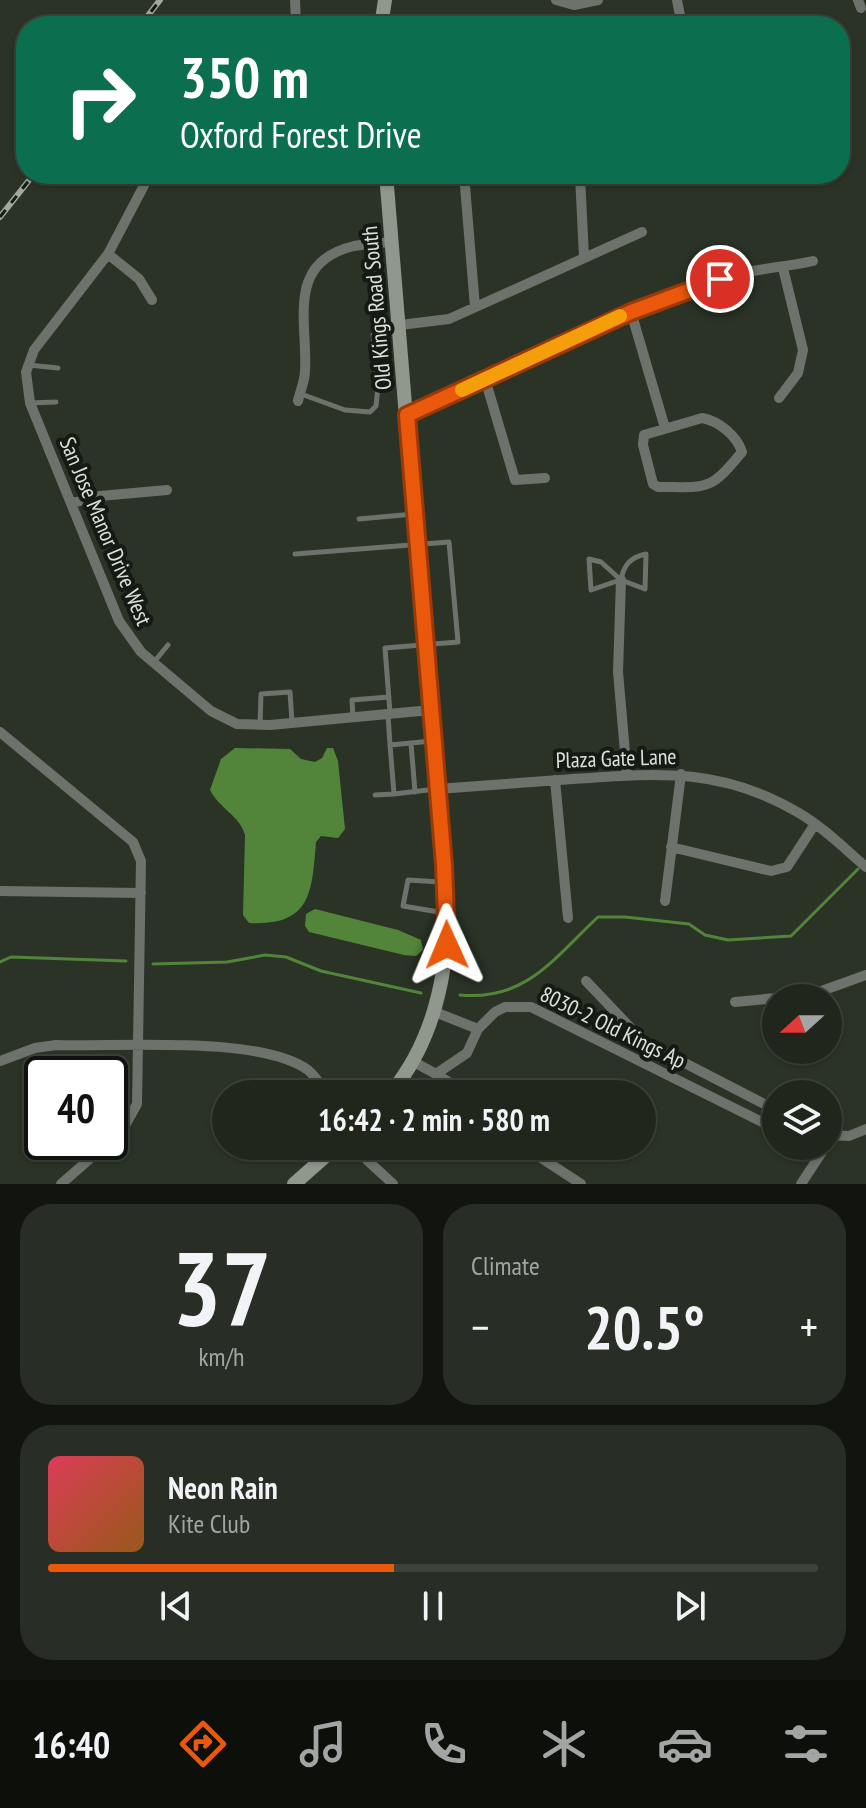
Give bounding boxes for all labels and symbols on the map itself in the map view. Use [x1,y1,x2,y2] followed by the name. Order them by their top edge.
[355,225,397,391] street label: Old Kings Road South
[686,245,754,313] pin
[54,433,158,629] street label: San Jose Manor Drive West
[555,742,677,774] street label: Plaza Gate Lane
[405,903,489,987] position arrow
[536,980,690,1074] street label: 8030-2 Old Kings Ap
[762,984,842,1064] north arrow
[24,1056,128,1160] speed limit sign: 40

